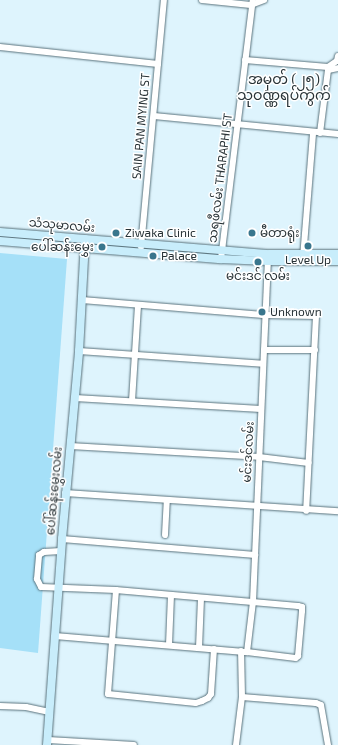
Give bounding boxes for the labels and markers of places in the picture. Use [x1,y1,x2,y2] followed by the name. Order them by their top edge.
[125,226,196,240] place label: Ziwaka Clinic
[260,226,299,240] place label: မီတာရုံး
[110,227,122,239] marker: Ziwaka Clinic
[247,228,257,238] marker: မီတာရုံး
[31,240,94,254] place label: ပေါ်ဆန်းမွှေး
[303,241,313,251] marker: Level Up
[97,242,107,252] marker: ပေါ်ဆန်းမွှေး
[161,249,197,263] place label: Palace
[148,251,158,261] marker: Palace
[285,253,331,267] place label: Level Up
[253,257,263,267] marker: မင်းဒင် လမ်း
[226,269,290,283] place label: မင်းဒင် လမ်း
[270,305,322,319] place label: Unknown
[257,307,267,317] marker: Unknown

